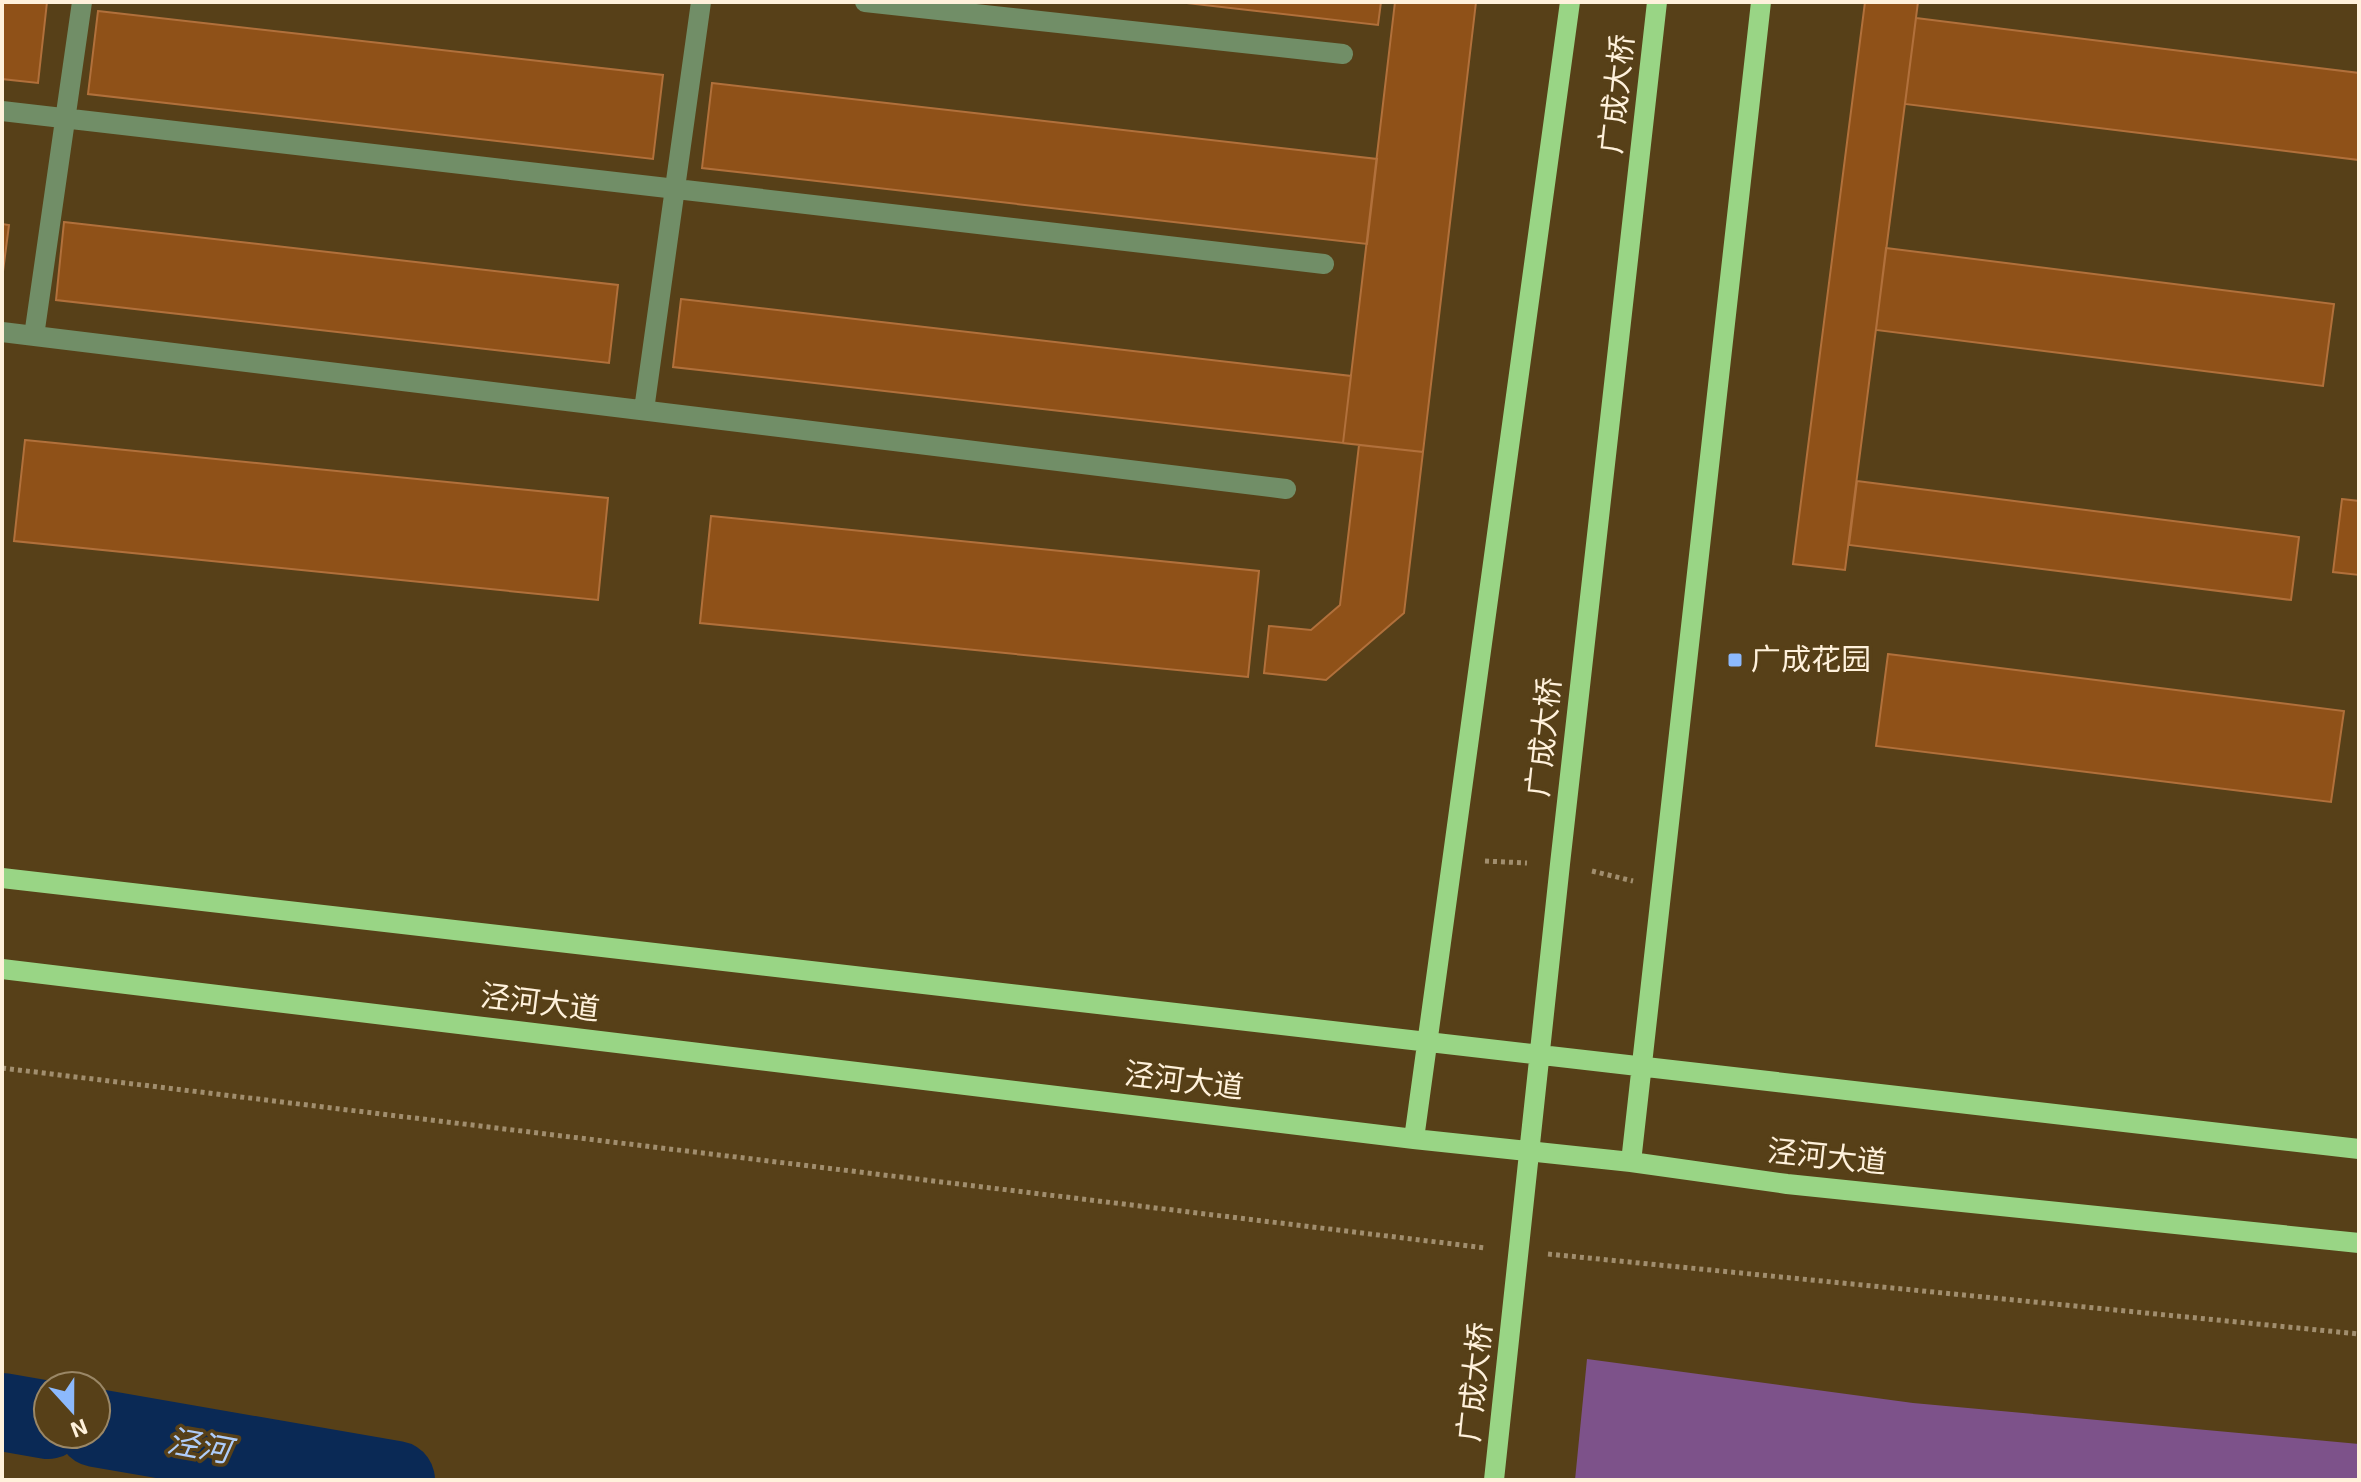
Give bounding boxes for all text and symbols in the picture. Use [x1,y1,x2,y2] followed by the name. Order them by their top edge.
[1591,32,1639,155] street label: 广成大桥
[1751,640,1871,676] place label: 广成花园
[1726,651,1744,669] marker: 广成花园
[1518,675,1566,798] street label: 广成大桥
[478,976,602,1026] street label: 泾河大道
[1122,1054,1246,1104] street label: 泾河大道
[1766,1131,1889,1179] street label: 泾河大道
[1449,1320,1497,1443] street label: 广成大桥
[32,1370,112,1450] north arrow
[67,1415,92,1445] text: N
[165,1420,240,1469] water label: 泾河

